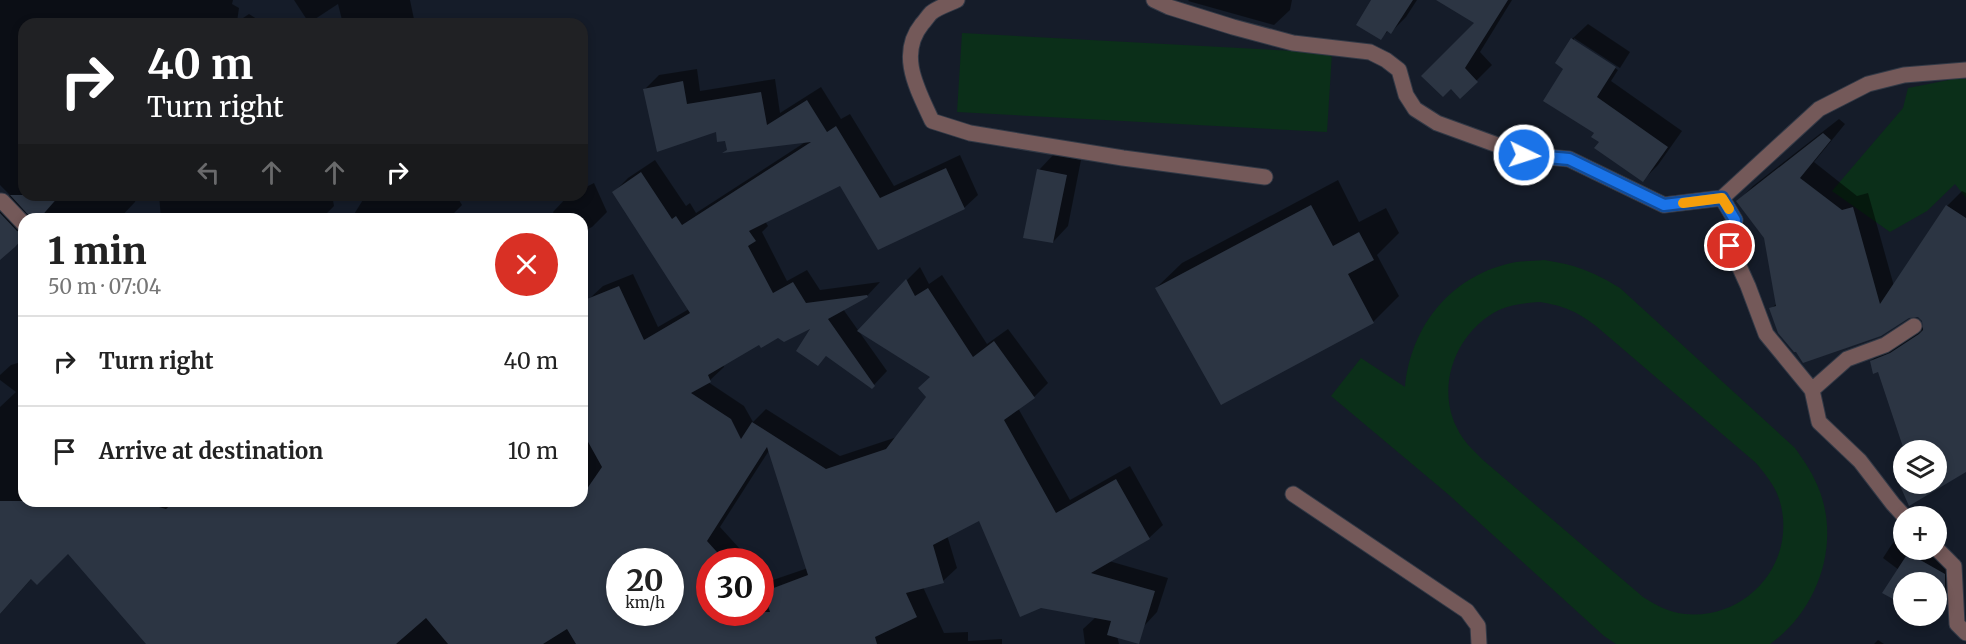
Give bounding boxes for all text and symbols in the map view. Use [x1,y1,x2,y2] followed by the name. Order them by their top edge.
[147,38,253,90] text: 40 m
[48,42,126,120] icon: right
[147,90,284,124] text: Turn right
[1492,123,1556,187] position arrow
[192,156,225,189] icon: left
[255,156,288,189] icon: ahead
[318,156,351,189] icon: ahead
[381,156,414,189] icon: right
[1704,220,1755,271] pin
[48,229,147,274] text: 1 min
[1713,229,1746,262] icon: arrive
[495,233,558,296] button: close
[48,274,161,299] text: 50 m · 07:04
[48,345,81,378] icon: right
[99,347,213,375] text: Turn right
[503,347,558,375] text: 40 m
[48,435,81,468] icon: arrive
[99,437,323,465] text: Arrive at destination
[508,437,558,465] text: 10 m
[1893,440,1947,626] map controls
[1893,440,1947,494] button: layers
[1893,506,1947,560] button: +
[696,548,774,626] speed limit sign: 30
[626,561,664,599] text: 20
[1893,572,1947,626] button: −
[625,593,665,612] text: km/h

